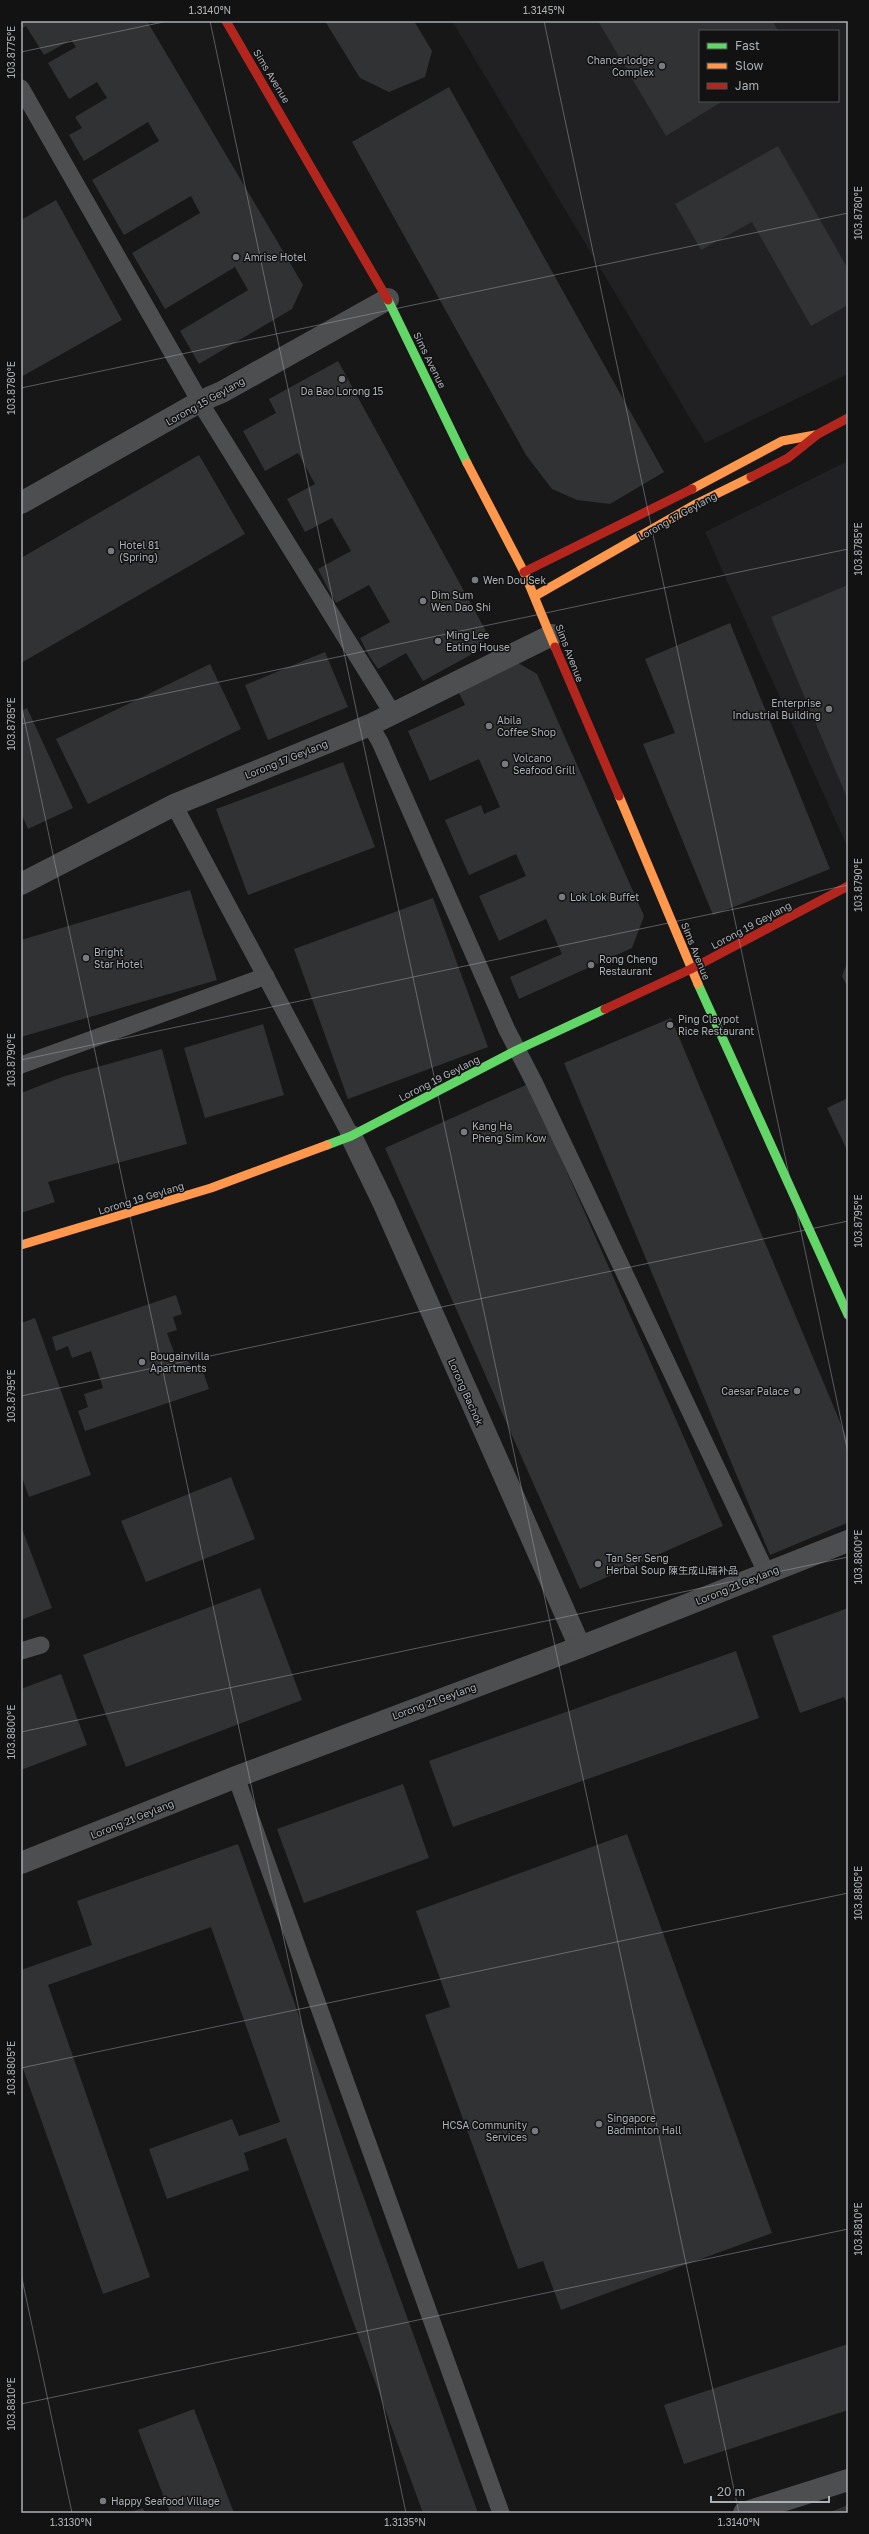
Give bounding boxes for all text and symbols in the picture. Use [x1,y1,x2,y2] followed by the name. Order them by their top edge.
[189,4,231,16] text: 1.3140°N
[523,4,565,16] text: 1.3145°N
[5,26,17,78] text: 103.8775°E
[699,30,839,102] legend
[735,38,760,53] text: Fast
[251,47,293,105] street label: Sims Avenue
[587,54,654,78] place label: Chancerlodge Complex
[735,58,763,73] text: Slow
[657,61,667,71] marker: Chancerlodge Complex
[735,78,759,93] text: Jam
[852,186,864,240] text: 103.8780°E
[244,251,306,263] place label: Amrise Hotel
[231,252,241,262] marker: Amrise Hotel
[411,330,449,390] street label: Sims Avenue
[5,361,17,415] text: 103.8780°E
[163,374,247,428] street label: Lorong 15 Geylang
[337,374,347,384] marker: Da Bao Lorong 15
[301,385,384,397] place label: Da Bao Lorong 15
[635,489,719,543] street label: Lorong 17 Geylang
[852,522,864,576] text: 103.8785°E
[119,539,159,563] place label: Hotel 81 (Spring)
[106,546,116,556] marker: Hotel 81 (Spring)
[483,574,546,586] place label: Wen Dou Sek
[470,575,480,585] marker: Wen Dou Sek
[431,589,491,613] place label: Dim Sum Wen Dao Shi
[418,596,428,606] marker: Dim Sum Wen Dao Shi
[553,622,587,684] street label: Sims Avenue
[446,629,510,653] place label: Ming Lee Eating House
[433,636,443,646] marker: Ming Lee Eating House
[5,697,17,751] text: 103.8785°E
[733,697,821,721] place label: Enterprise Industrial Building
[824,704,834,714] marker: Enterprise Industrial Building
[497,714,556,738] place label: Abila Coffee Shop
[484,721,494,731] marker: Abila Coffee Shop
[243,737,329,781] street label: Lorong 17 Geylang
[513,752,575,776] place label: Volcano Seafood Grill
[500,759,510,769] marker: Volcano Seafood Grill
[852,858,864,912] text: 103.8790°E
[570,891,639,903] place label: Lok Lok Buffet
[557,892,567,902] marker: Lok Lok Buffet
[709,899,793,951] street label: Lorong 19 Geylang
[679,920,713,982] street label: Sims Avenue
[94,946,143,970] place label: Bright Star Hotel
[81,953,91,963] marker: Bright Star Hotel
[599,953,658,977] place label: Rong Cheng Restaurant
[586,960,596,970] marker: Rong Cheng Restaurant
[678,1013,754,1037] place label: Ping Claypot Rice Restaurant
[665,1020,675,1030] marker: Ping Claypot Rice Restaurant
[5,1033,17,1087] text: 103.8790°E
[397,1052,481,1104] street label: Lorong 19 Geylang
[472,1120,546,1144] place label: Kang Ha Pheng Sim Kow
[459,1127,469,1137] marker: Kang Ha Pheng Sim Kow
[97,1179,185,1217] street label: Lorong 19 Geylang
[852,1194,864,1248] text: 103.8795°E
[150,1350,210,1374] place label: Bougainvilla Apartments
[137,1357,147,1367] marker: Bougainvilla Apartments
[446,1357,486,1428] street label: Lorong Bachok
[5,1369,17,1423] text: 103.8795°E
[721,1385,789,1397] place label: Caesar Palace
[792,1386,802,1396] marker: Caesar Palace
[852,1530,864,1584] text: 103.8800°E
[606,1552,738,1576] place label: Tan Ser Seng Herbal Soup 陳生成山瑞补品
[593,1559,603,1569] marker: Tan Ser Seng Herbal Soup 陳生成山瑞补品
[694,1563,780,1607] street label: Lorong 21 Geylang
[390,1680,478,1722] street label: Lorong 21 Geylang
[5,1705,17,1759] text: 103.8800°E
[89,1797,175,1841] street label: Lorong 21 Geylang
[852,1866,864,1920] text: 103.8805°E
[5,2041,17,2095] text: 103.8805°E
[607,2112,681,2136] place label: Singapore Badminton Hall
[442,2119,527,2143] place label: HCSA Community Services
[594,2119,604,2129] marker: Singapore Badminton Hall
[530,2126,540,2136] marker: HCSA Community Services
[852,2202,864,2256] text: 103.8810°E
[5,2377,17,2431] text: 103.8810°E
[711,2478,829,2504] scale bar
[717,2484,745,2499] text: 20 m
[111,2495,220,2507] place label: Happy Seafood Village
[98,2496,108,2506] marker: Happy Seafood Village
[50,2516,92,2528] text: 1.3130°N
[384,2516,426,2528] text: 1.3135°N
[718,2516,760,2528] text: 1.3140°N

